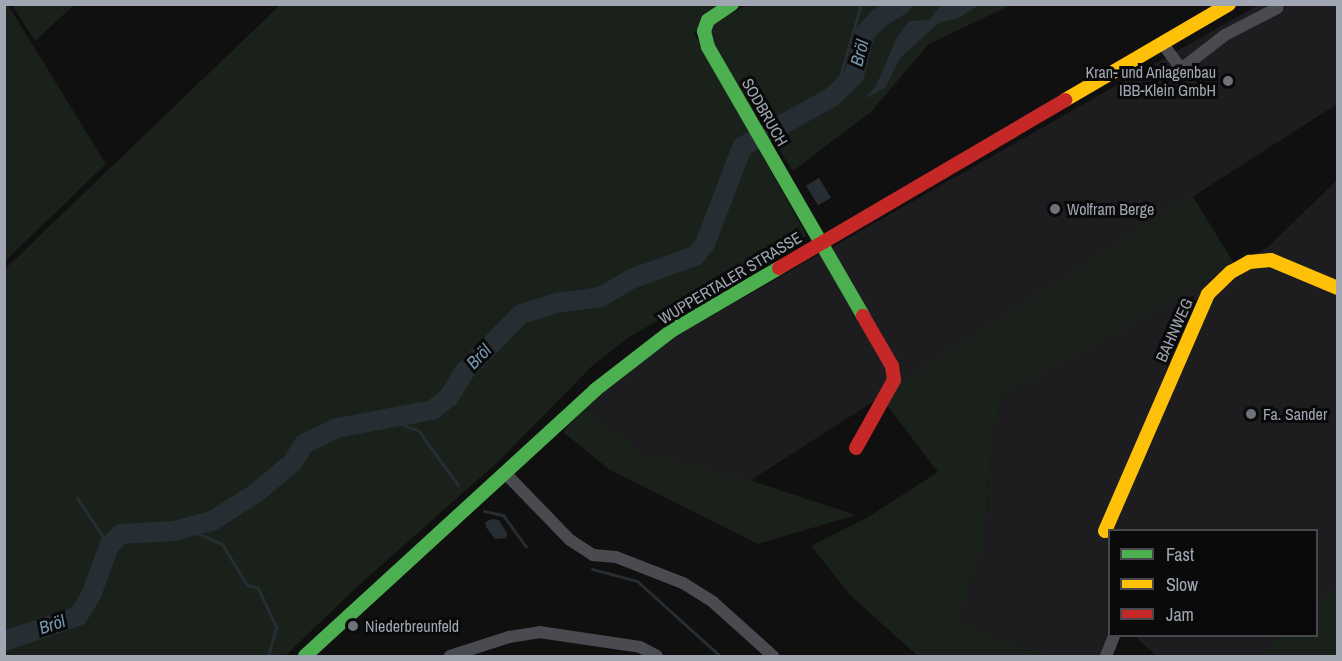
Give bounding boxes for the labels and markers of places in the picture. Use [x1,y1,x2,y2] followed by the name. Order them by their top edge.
[1085,62,1216,100] place label: Kran- und Anlagenbau IBB-Klein GmbH
[1221,74,1235,88] marker: Kran- und Anlagenbau IBB-Klein GmbH
[1067,199,1154,219] place label: Wolfram Berge
[1048,202,1062,216] marker: Wolfram Berge
[1263,404,1327,424] place label: Fa. Sander
[1244,407,1258,421] marker: Fa. Sander
[365,616,459,636] place label: Niederbreunfeld
[346,619,360,633] marker: Niederbreunfeld

